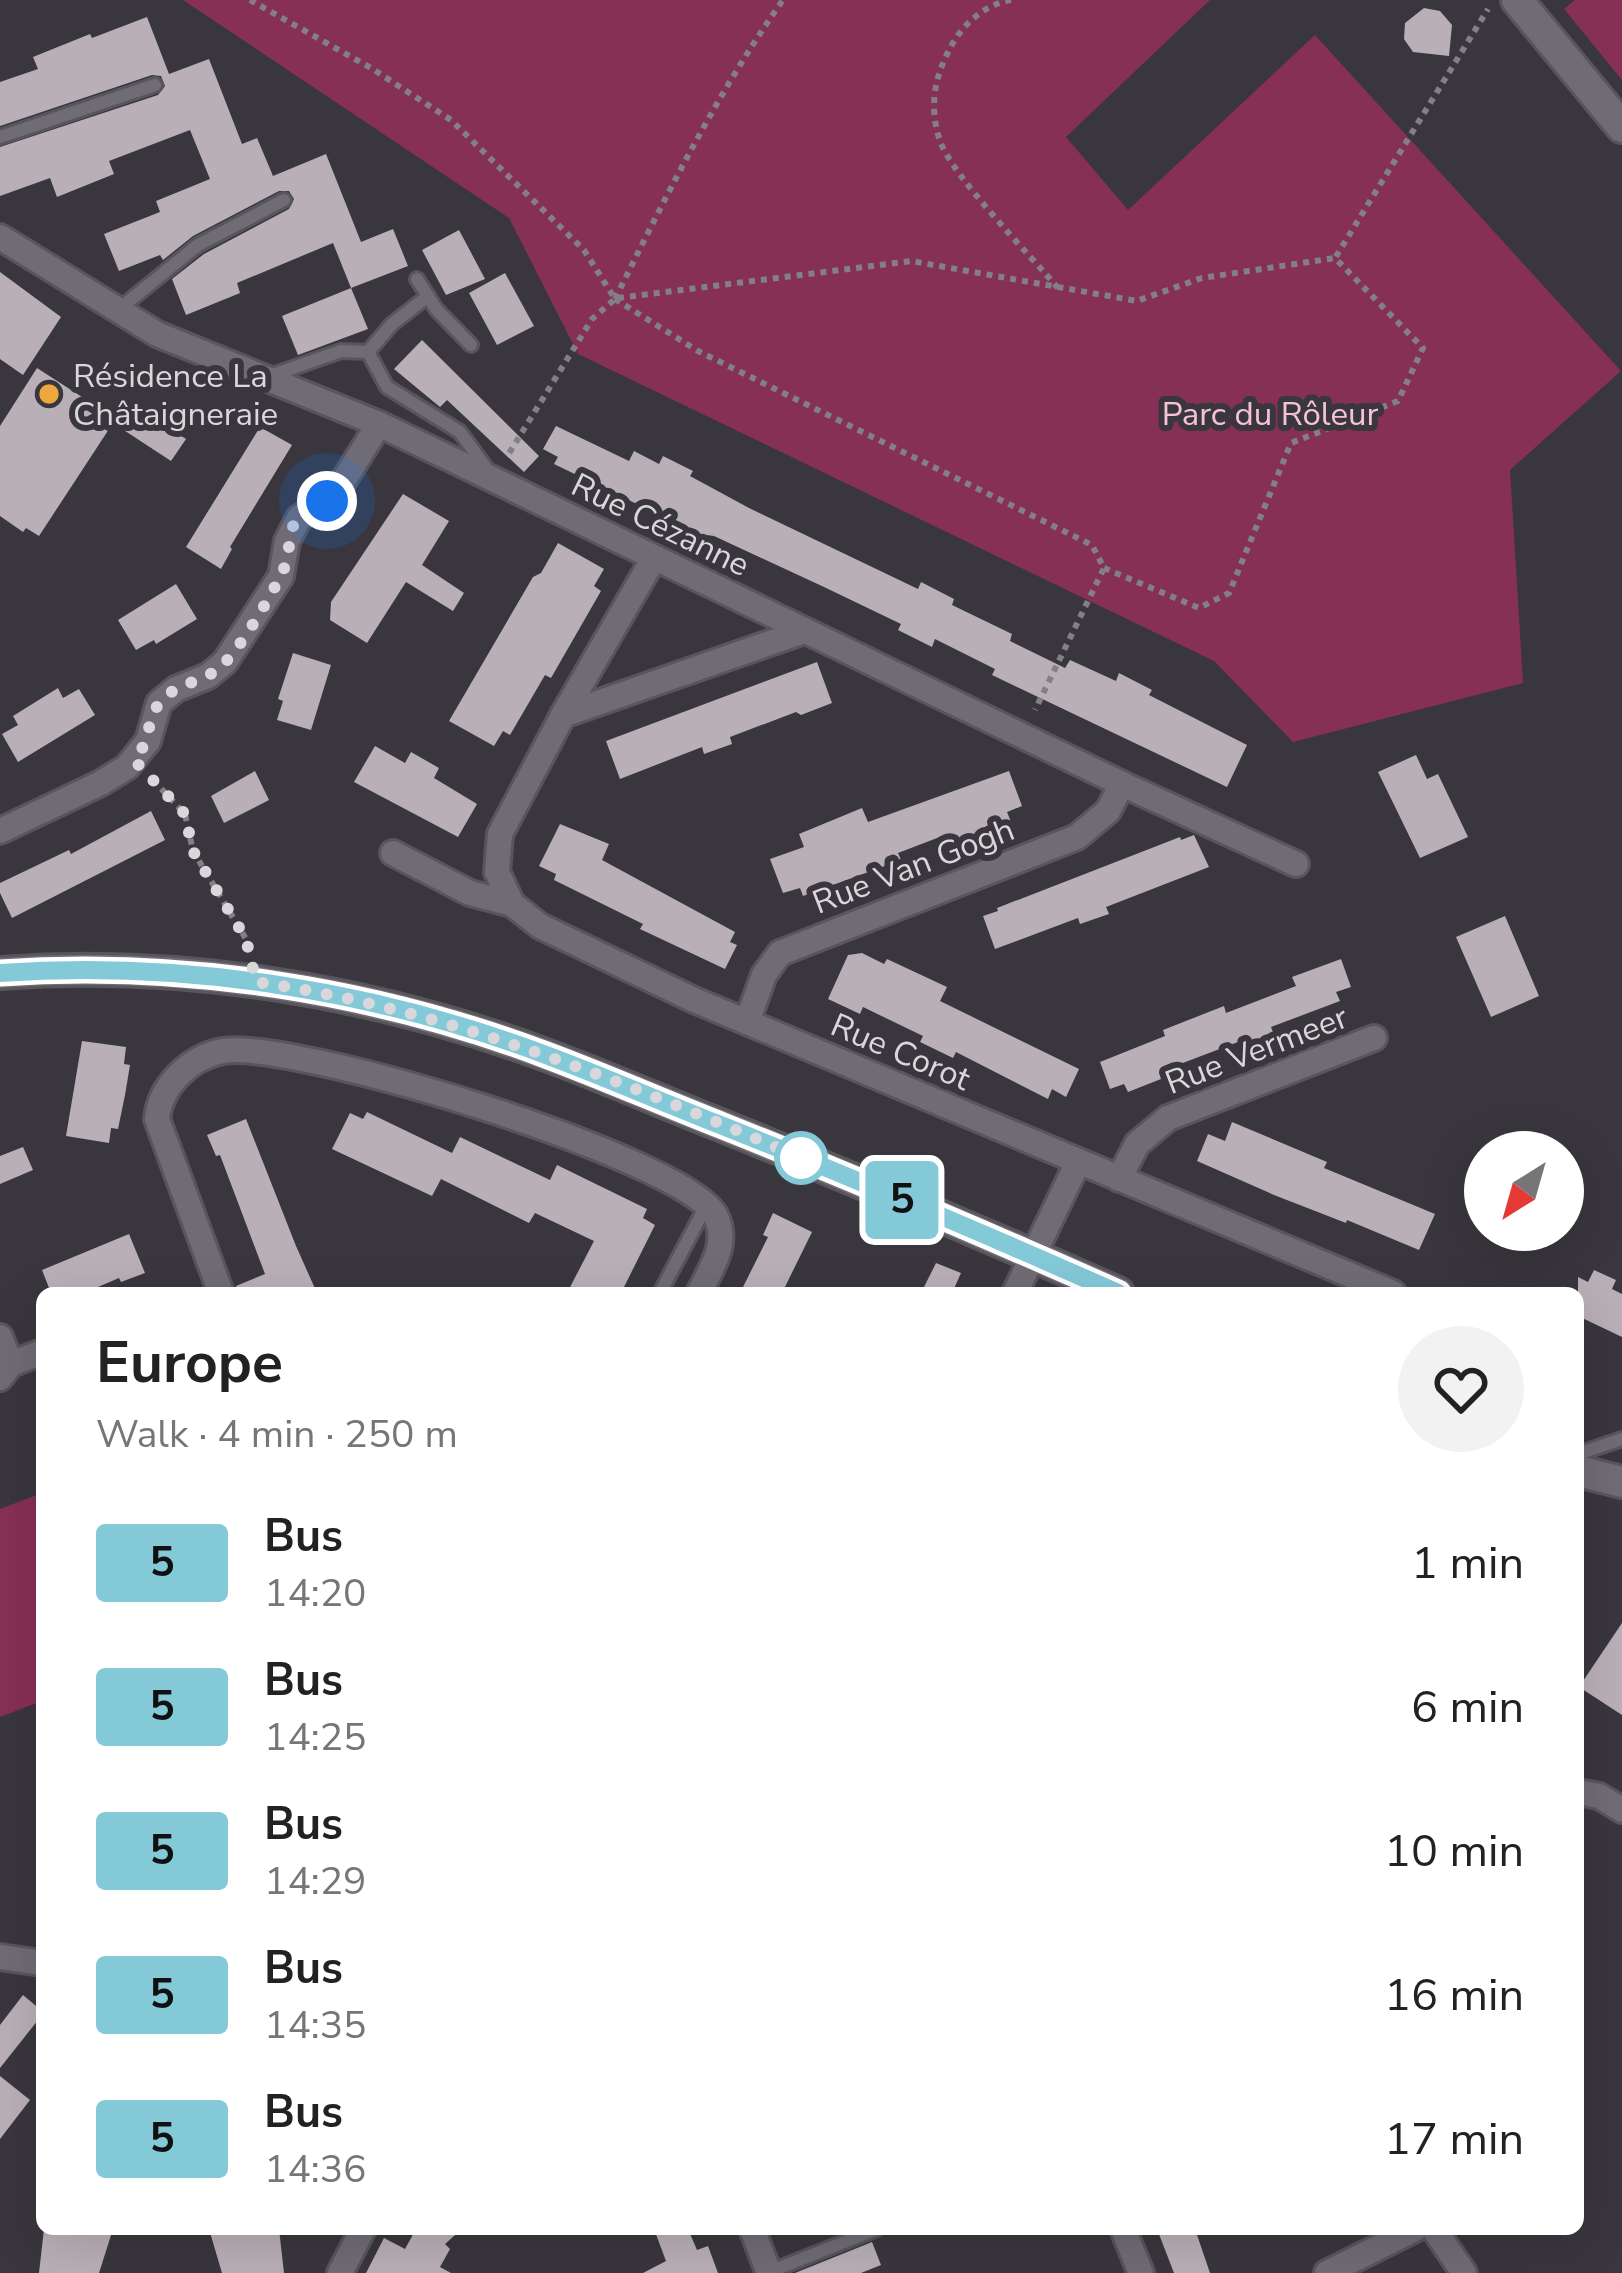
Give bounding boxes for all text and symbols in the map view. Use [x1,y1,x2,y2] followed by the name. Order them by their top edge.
[73,354,278,437] place label: Résidence La Châtaigneraie
[36,381,62,407] marker: Résidence La Châtaigneraie
[1162,392,1379,437] park label: Parc du Rôleur
[564,463,757,588] street label: Rue Cézanne
[297,471,357,531] your location
[806,807,1021,925] street label: Rue Van Gogh
[1159,995,1354,1106] street label: Rue Vermeer
[824,1003,977,1102] street label: Rue Corot
[1464,1131,1584,1251] north arrow
[1464,1131,1584,1251] map controls
[776,1133,826,1183] unlabelled marker
[863,1161,941,1239] line badge: 5
[889,1171,915,1228] text: 5
[96,1324,283,1402] text: Europe
[1398,1326,1524,1452] button: heart
[96,1408,458,1461] text: Walk · 4 min · 250 m
[264,1506,343,1567] text: Bus
[1411,1533,1524,1594] text: 1 min
[149,1534,175,1591] text: 5
[264,1567,367,1620] text: 14:20
[264,1650,343,1711] text: Bus
[1411,1677,1524,1738] text: 6 min
[149,1678,175,1735] text: 5
[264,1711,367,1764] text: 14:25
[264,1794,343,1855] text: Bus
[1384,1821,1524,1882] text: 10 min
[149,1822,175,1879] text: 5
[264,1855,367,1908] text: 14:29
[264,1938,343,1999] text: Bus
[1384,1965,1524,2026] text: 16 min
[149,1966,175,2023] text: 5
[264,1999,367,2052] text: 14:35
[264,2082,343,2143] text: Bus
[1384,2109,1524,2170] text: 17 min
[149,2110,175,2167] text: 5
[264,2143,367,2196] text: 14:36

